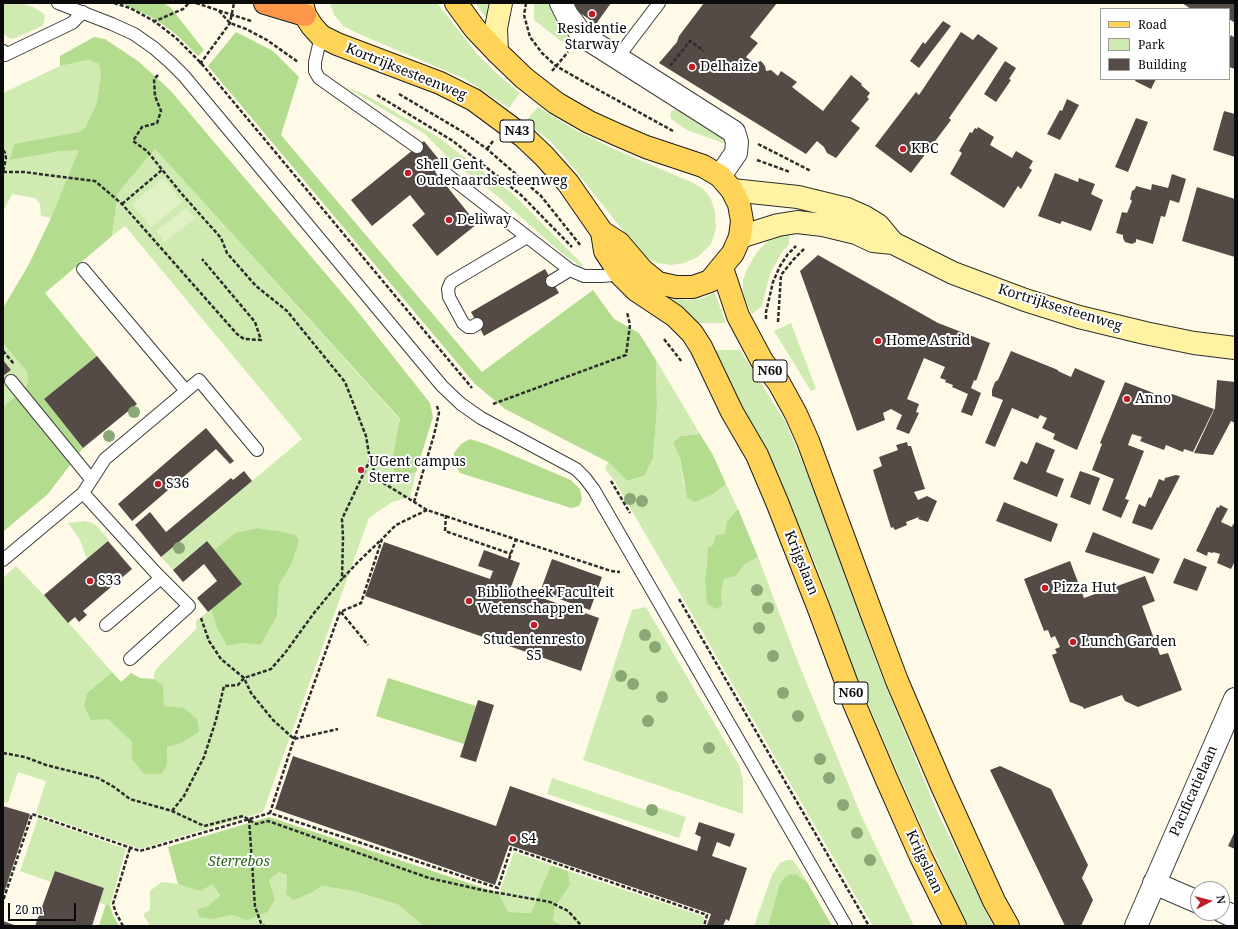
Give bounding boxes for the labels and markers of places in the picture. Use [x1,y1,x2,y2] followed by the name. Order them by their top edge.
[587,9,597,19] marker: Residentie Starway
[557,21,627,54] place label: Residentie Starway
[700,59,758,75] place label: Delhaize
[687,62,697,72] marker: Delhaize
[911,141,939,157] place label: KBC
[898,144,908,154] marker: KBC
[416,157,567,190] place label: Shell Gent Oudenaardsesteenweg
[403,168,413,178] marker: Shell Gent Oudenaardsesteenweg
[457,212,511,228] place label: Deliway
[444,215,454,225] marker: Deliway
[886,333,970,349] place label: Home Astrid
[873,336,883,346] marker: Home Astrid
[1135,391,1171,407] place label: Anno
[1122,394,1132,404] marker: Anno
[369,454,466,486] place label: UGent campus Sterre
[356,465,366,475] marker: UGent campus Sterre
[166,476,189,492] place label: S36
[153,479,163,489] marker: S36
[98,573,121,589] place label: S33
[85,576,95,586] marker: S33
[1053,580,1117,596] place label: Pizza Hut
[1040,583,1050,593] marker: Pizza Hut
[477,585,614,618] place label: Bibliotheek Faculteit Wetenschappen
[464,596,474,606] marker: Bibliotheek Faculteit Wetenschappen
[529,620,539,630] marker: Studentenresto S5
[483,632,585,664] place label: Studentenresto S5
[1081,634,1177,650] place label: Lunch Garden
[1068,637,1078,647] marker: Lunch Garden
[521,831,536,847] place label: S4
[508,834,518,844] marker: S4

